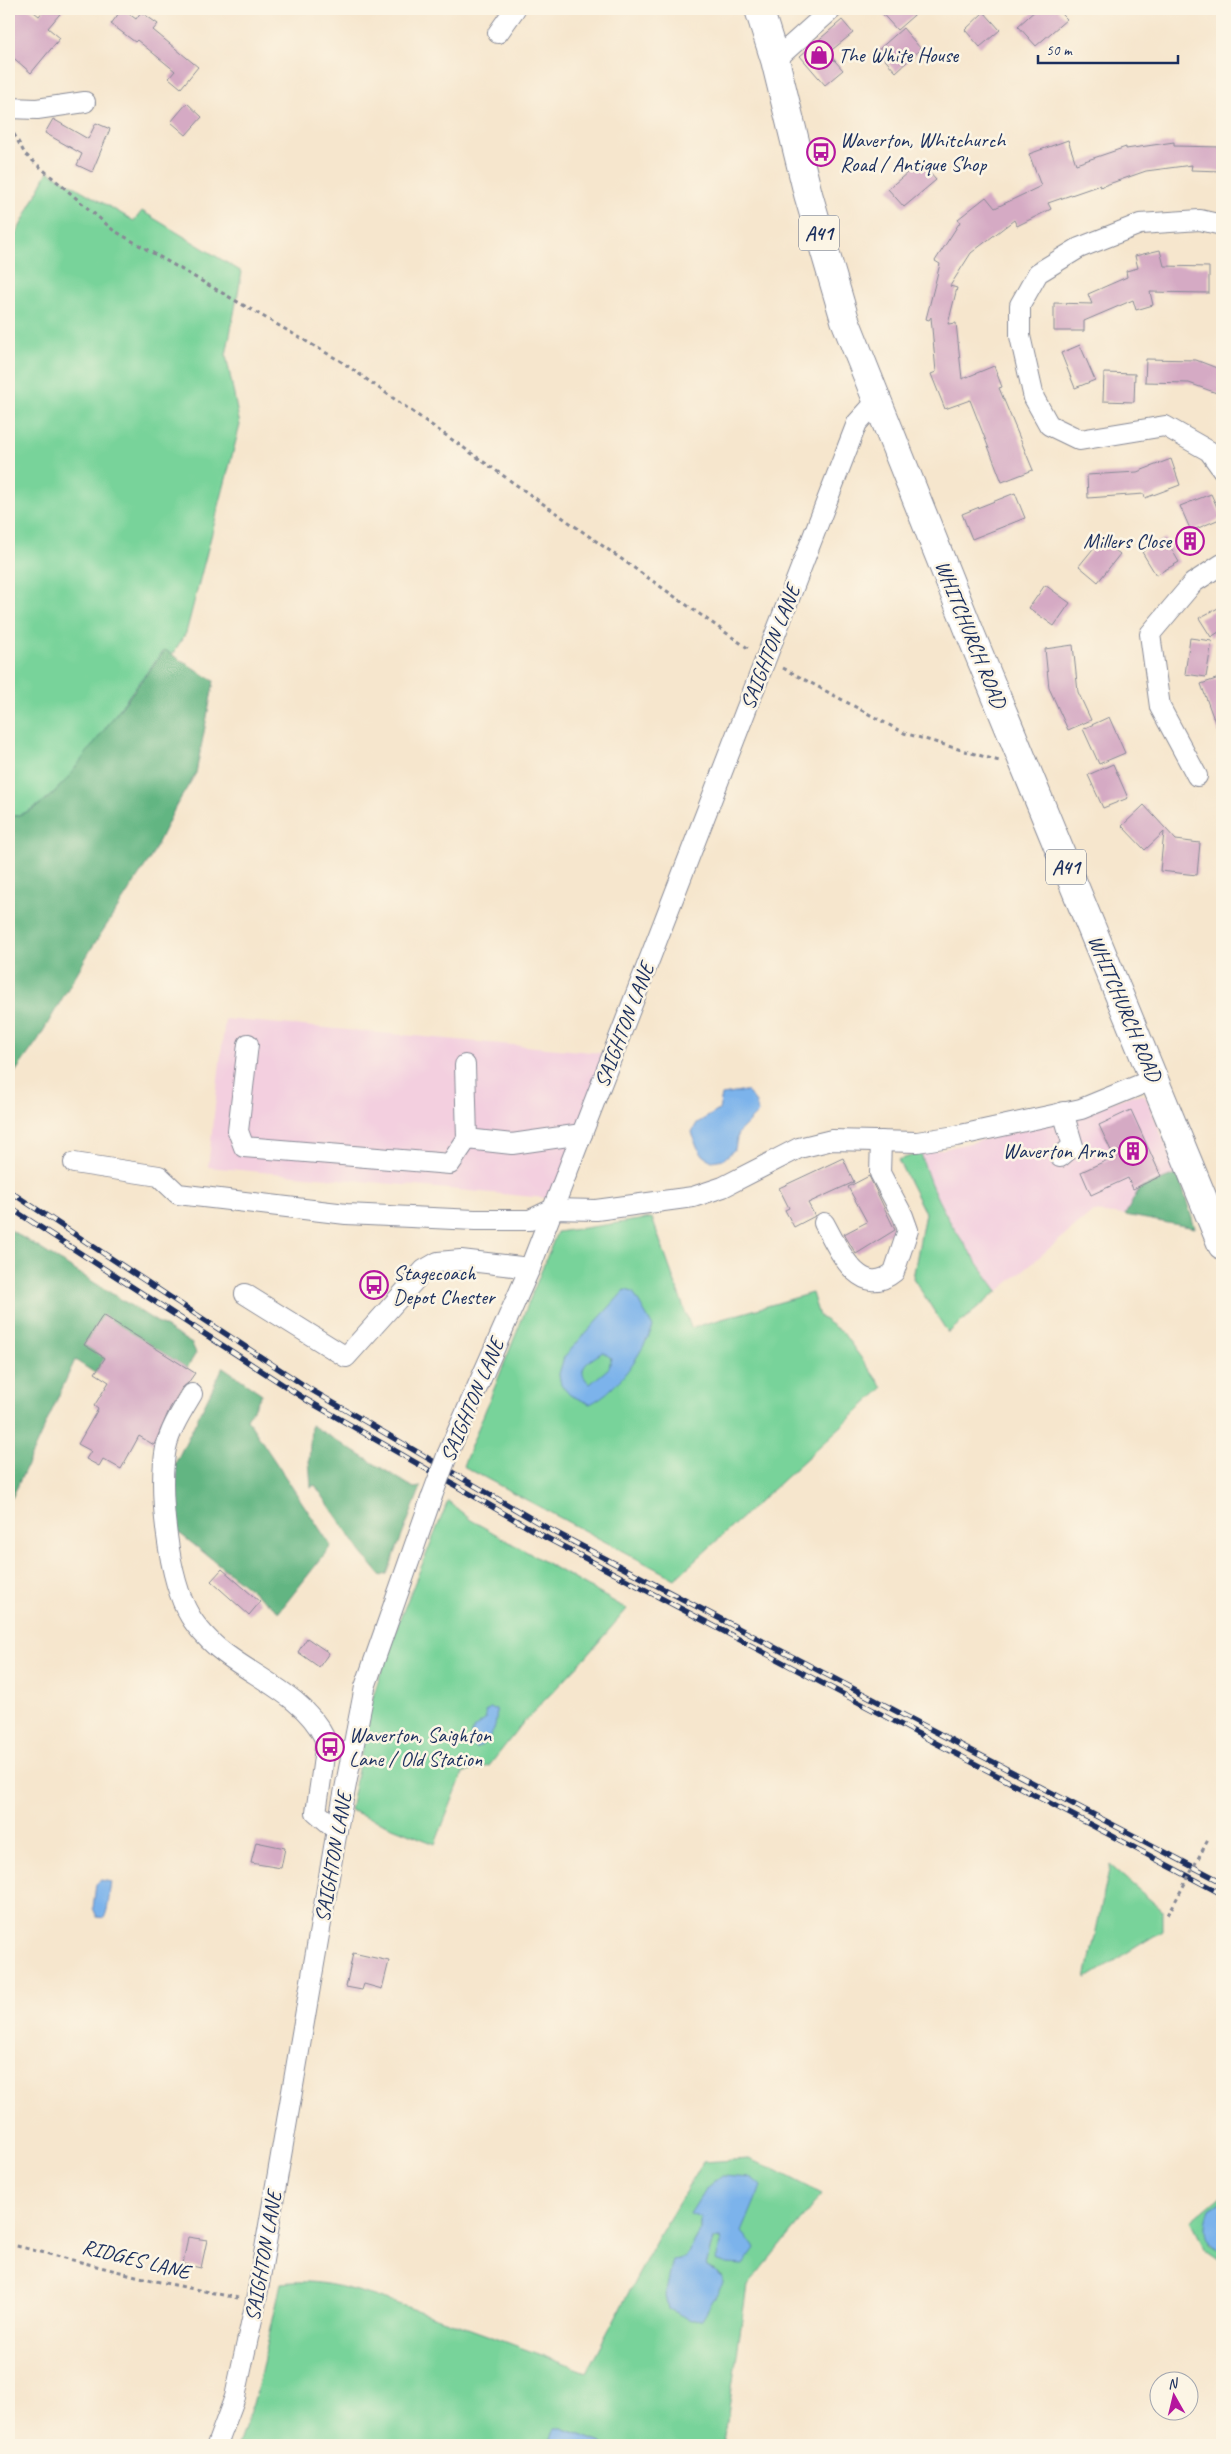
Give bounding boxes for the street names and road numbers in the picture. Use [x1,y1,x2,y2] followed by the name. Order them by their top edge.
[799,216,839,250] road number: A41
[930,557,1013,713] street label: WHITCHURCH ROAD
[734,579,807,713] street label: SAIGHTON LANE
[1046,850,1086,884] road number: A41
[1082,931,1168,1087] street label: WHITCHURCH ROAD
[588,957,661,1091] street label: SAIGHTON LANE
[434,1332,511,1466] street label: SAIGHTON LANE
[309,1788,358,1924] street label: SAIGHTON LANE
[239,2187,288,2323] street label: SAIGHTON LANE
[79,2233,195,2286] street label: RIDGES LANE

